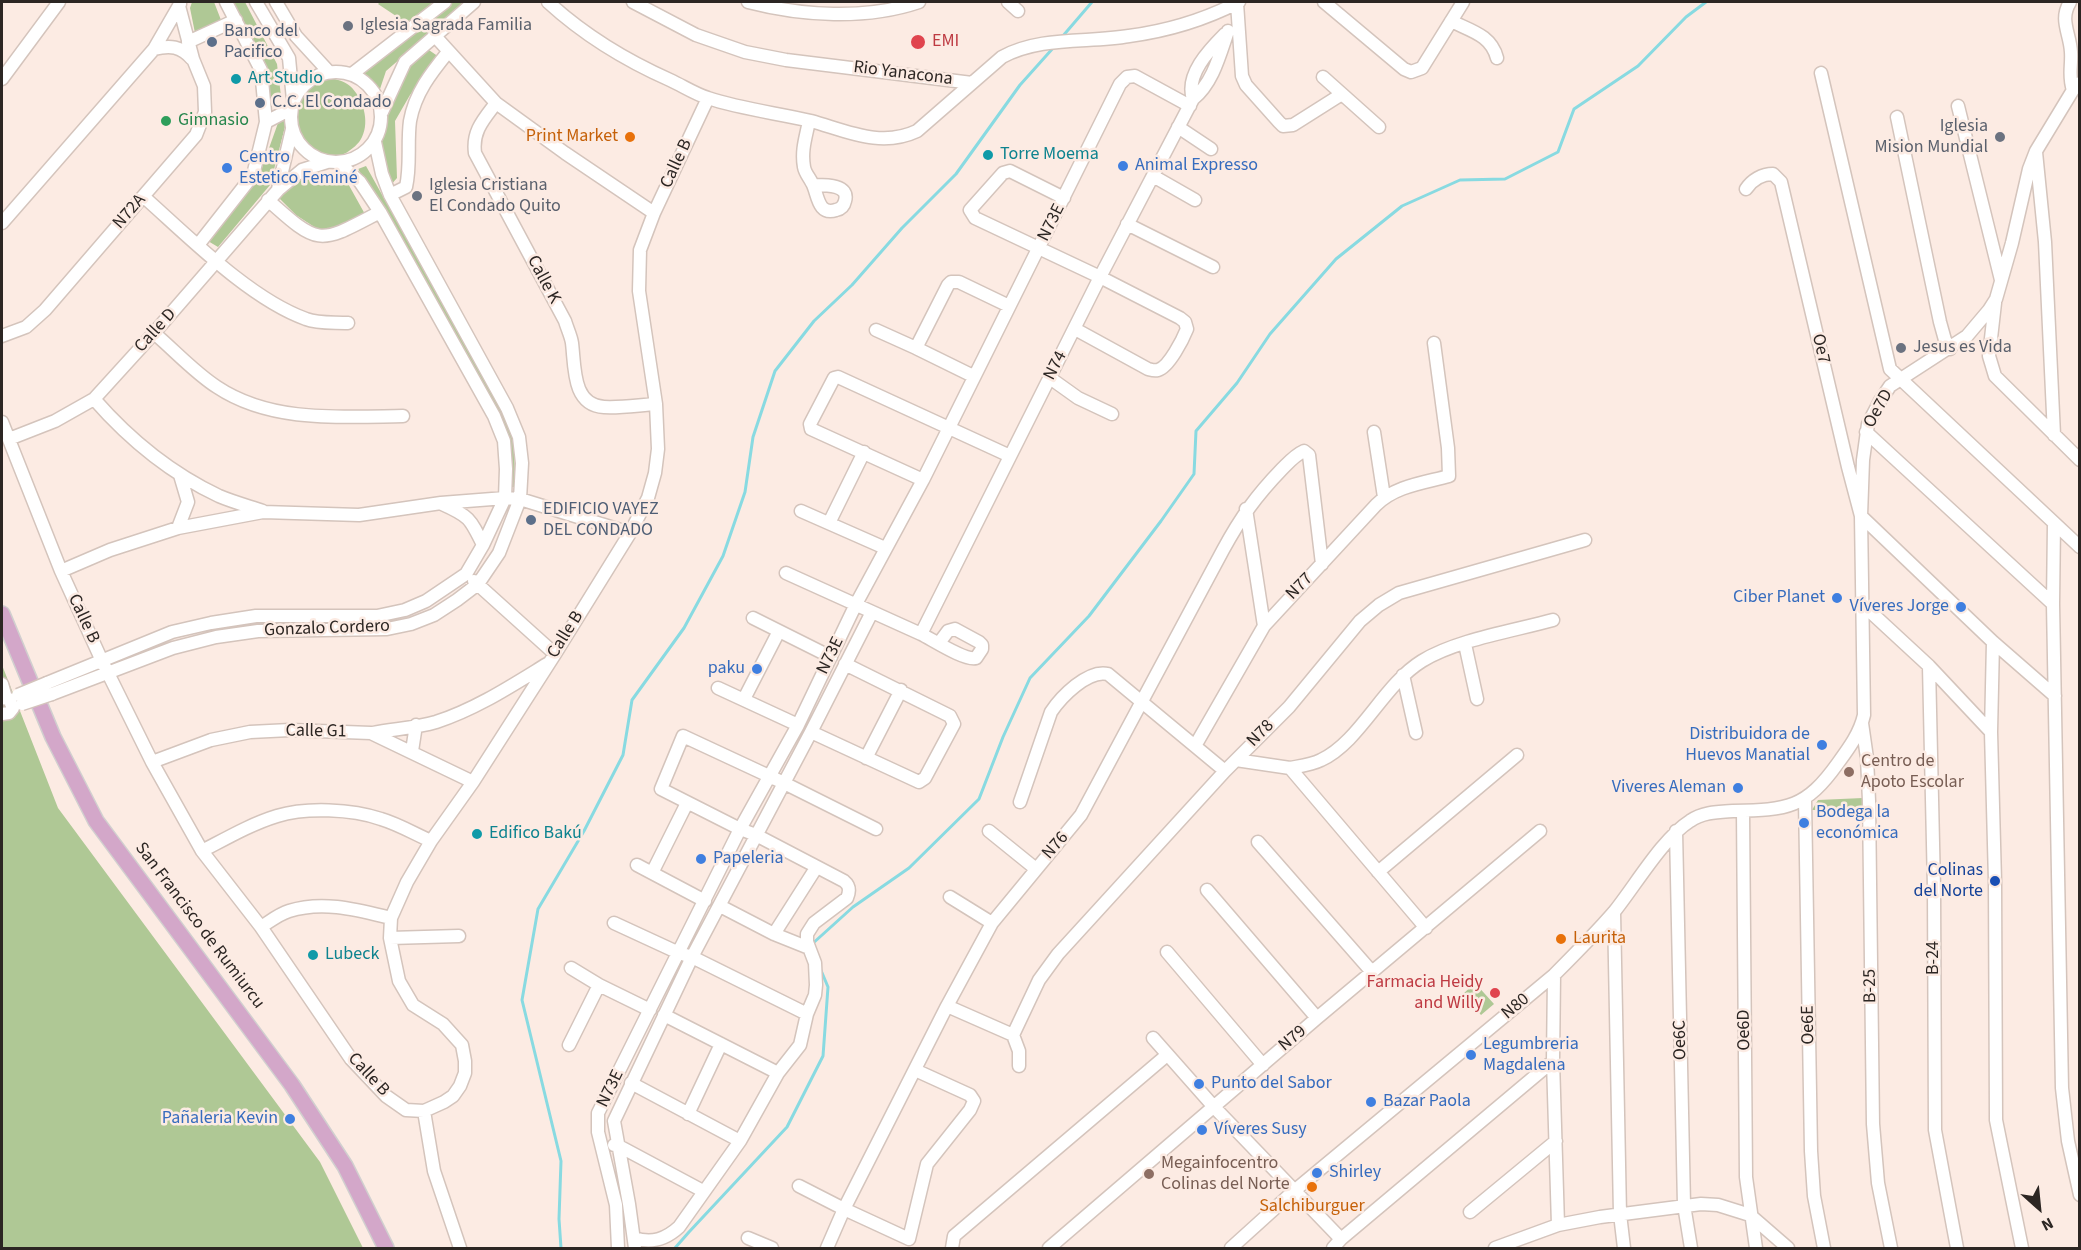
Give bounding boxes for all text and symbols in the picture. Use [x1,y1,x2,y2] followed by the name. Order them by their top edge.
[360,15,532,37] place label: Iglesia Sagrada Familia
[341,19,355,33] marker: Iglesia Sagrada Familia
[224,21,298,63] place label: Banco del Pacifico
[932,31,959,53] place label: EMI
[909,33,927,51] marker: EMI
[205,35,219,49] marker: Banco del Pacifico
[852,57,954,91] street label: Rio Yanacona
[248,68,323,90] place label: Art Studio
[229,72,243,86] marker: Art Studio
[272,92,391,114] place label: C.C. El Condado
[253,96,267,110] marker: C.C. El Condado
[178,110,249,132] place label: Gimnasio
[159,114,173,128] marker: Gimnasio
[1875,116,1988,158] place label: Iglesia Mision Mundial
[526,126,618,148] place label: Print Market
[623,130,637,144] marker: Print Market
[1993,130,2007,144] marker: Iglesia Mision Mundial
[656,136,698,192] street label: Calle B
[1000,144,1099,166] place label: Torre Moema
[239,147,358,190] place label: Centro Estetico Feminé
[981,148,995,162] marker: Torre Moema
[1135,155,1258,177] place label: Animal Expresso
[1116,159,1130,173] marker: Animal Expresso
[220,161,234,175] marker: Centro Estetico Feminé
[429,175,561,218] place label: Iglesia Cristiana El Condado Quito
[410,189,424,203] marker: Iglesia Cristiana El Condado Quito
[109,190,151,234] street label: N72A
[1034,201,1070,245] street label: N73E
[521,252,565,308] street label: Calle K
[131,304,181,358] street label: Calle D
[1806,332,1834,366] street label: Oe7
[1913,337,2012,359] place label: Jesus es Vida
[1894,341,1908,355] marker: Jesus es Vida
[1040,348,1072,384] street label: N74
[1860,386,1898,432] street label: Oe7D
[543,499,659,542] place label: EDIFICIO VAYEZ DEL CONDADO
[524,513,538,527] marker: EDIFICIO VAYEZ DEL CONDADO
[1282,569,1318,605] street label: N77
[1733,587,1825,609] place label: Ciber Planet
[62,591,104,647] street label: Calle B
[1830,591,1844,605] marker: Ciber Planet
[1849,596,1949,618] place label: Víveres Jorge
[1954,600,1968,614] marker: Víveres Jorge
[543,607,589,663] street label: Calle B
[264,616,390,642] street label: Gonzalo Cordero
[813,634,849,678] street label: N73E
[708,658,745,680] place label: paku
[750,662,764,676] marker: paku
[1243,716,1279,752] street label: N78
[285,721,347,743] street label: Calle G1
[1685,724,1810,766] place label: Distribuidora de Huevos Manatial
[1815,738,1829,752] marker: Distribuidora de Huevos Manatial
[1861,751,1964,794] place label: Centro de Apoto Escolar
[1842,765,1856,779] marker: Centro de Apoto Escolar
[1612,777,1726,799] place label: Viveres Aleman
[1731,781,1745,795] marker: Viveres Aleman
[1816,802,1899,844] place label: Bodega la económica
[1797,816,1811,830] marker: Bodega la económica
[489,823,582,845] place label: Edifico Bakú
[470,827,484,841] marker: Edifico Bakú
[1038,828,1074,864] street label: N76
[129,839,269,1013] street label: San Francisco de Rumiurcu
[713,848,784,870] place label: Papeleria
[694,852,708,866] marker: Papeleria
[1913,860,1983,902] place label: Colinas del Norte
[1988,874,2002,888] marker: Colinas del Norte
[1573,928,1626,950] place label: Laurita
[1554,932,1568,946] marker: Laurita
[1923,941,1945,975] street label: B-24
[325,944,379,966] place label: Lubeck
[306,948,320,962] marker: Lubeck
[1860,969,1882,1003] street label: B-25
[1367,972,1483,1014] place label: Farmacia Heidy and Willy
[1488,986,1502,1000] marker: Farmacia Heidy and Willy
[1498,989,1534,1025] street label: N80
[1798,1005,1820,1045] street label: Oe6E
[1734,1009,1756,1051] street label: Oe6D
[1670,1020,1692,1060] street label: Oe6C
[1275,1021,1311,1057] street label: N79
[1483,1034,1579,1076] place label: Legumbreria Magdalena
[1464,1048,1478,1062] marker: Legumbreria Magdalena
[342,1049,394,1101] street label: Calle B
[593,1067,629,1111] street label: N73E
[1211,1073,1332,1095] place label: Punto del Sabor
[1192,1077,1206,1091] marker: Punto del Sabor
[1383,1091,1471,1113] place label: Bazar Paola
[1364,1095,1378,1109] marker: Bazar Paola
[162,1108,278,1130] place label: Pañaleria Kevin
[283,1112,297,1126] marker: Pañaleria Kevin
[1214,1119,1307,1141] place label: Víveres Susy
[1195,1123,1209,1137] marker: Víveres Susy
[1161,1153,1290,1196] place label: Megainfocentro Colinas del Norte
[1329,1162,1381,1184] place label: Shirley
[1310,1166,1324,1180] marker: Shirley
[1142,1167,1156,1181] marker: Megainfocentro Colinas del Norte
[2009,1178,2069,1238] north arrow
[1305,1180,1319,1194] marker: Salchiburguer
[1259,1196,1365,1218] place label: Salchiburguer
[2037,1212,2057,1236] text: N

